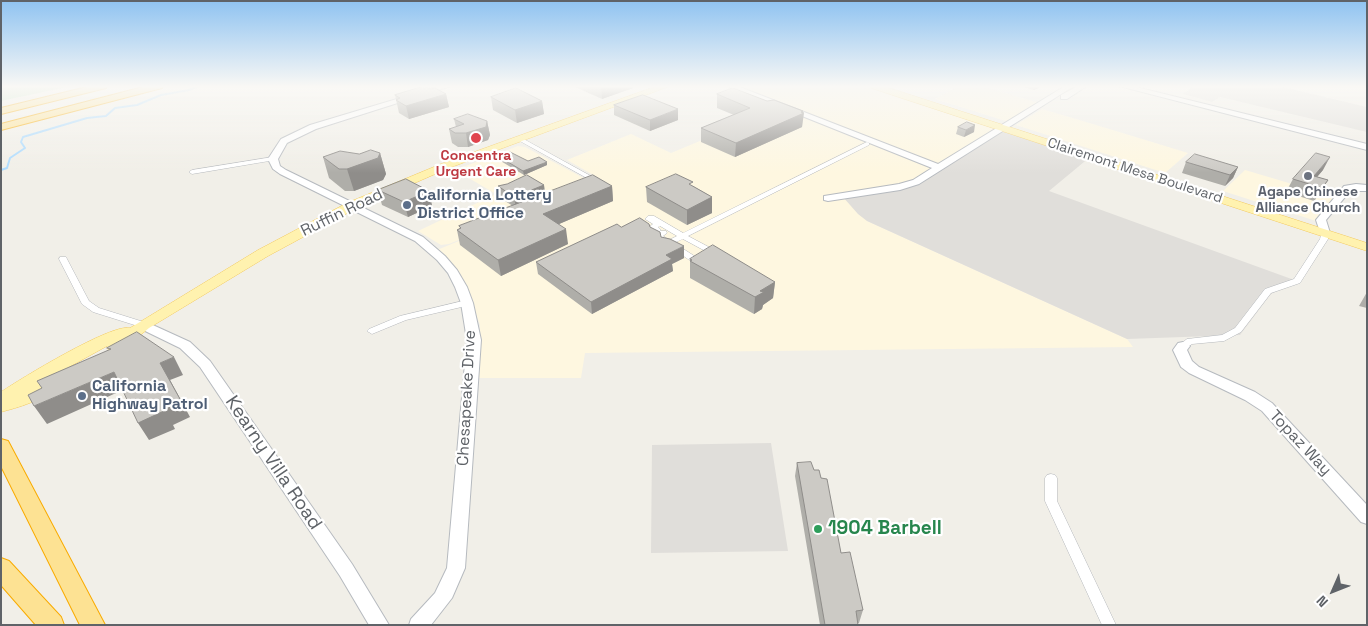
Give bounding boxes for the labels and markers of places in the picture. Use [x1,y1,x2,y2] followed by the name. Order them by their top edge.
[469,131,483,145] marker: Concentra Urgent Care
[436,148,516,180] place label: Concentra Urgent Care
[1302,170,1314,182] marker: Agape Chinese Alliance Church
[1256,184,1360,216] place label: Agape Chinese Alliance Church
[417,186,552,224] place label: California Lottery District Office
[401,199,413,211] marker: California Lottery District Office
[92,377,208,415] place label: California Highway Patrol
[76,390,88,402] marker: California Highway Patrol
[828,518,942,540] place label: 1904 Barbell
[812,523,824,535] marker: 1904 Barbell

